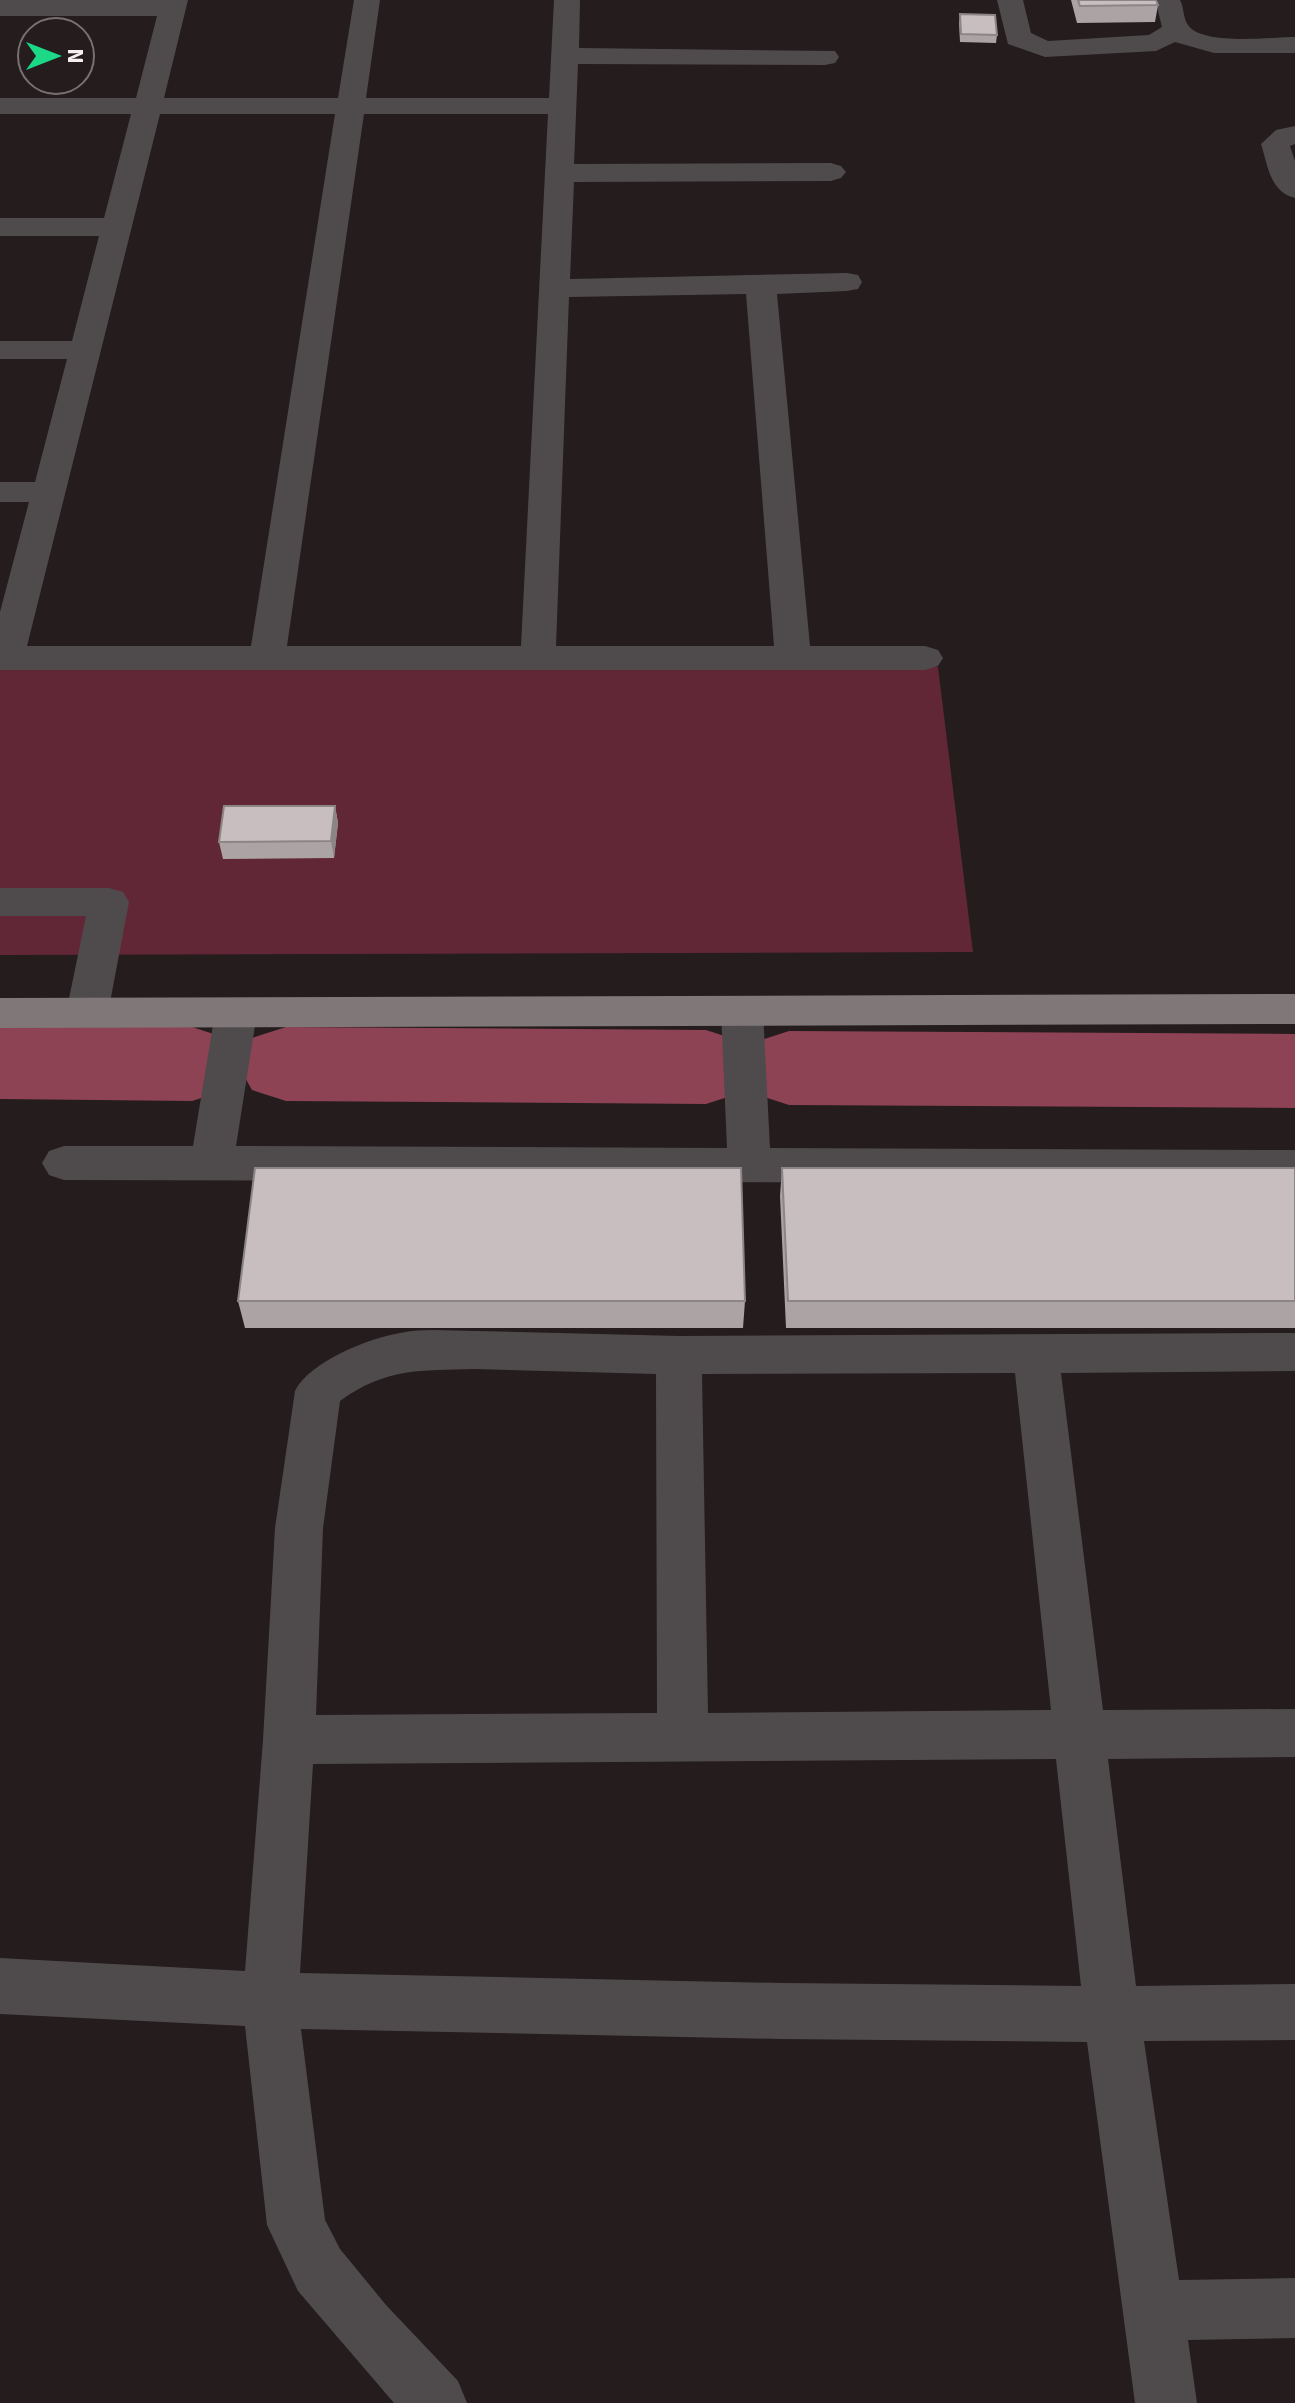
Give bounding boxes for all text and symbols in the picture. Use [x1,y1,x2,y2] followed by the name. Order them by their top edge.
[16,16,96,96] north arrow
[62,48,89,64] text: N

